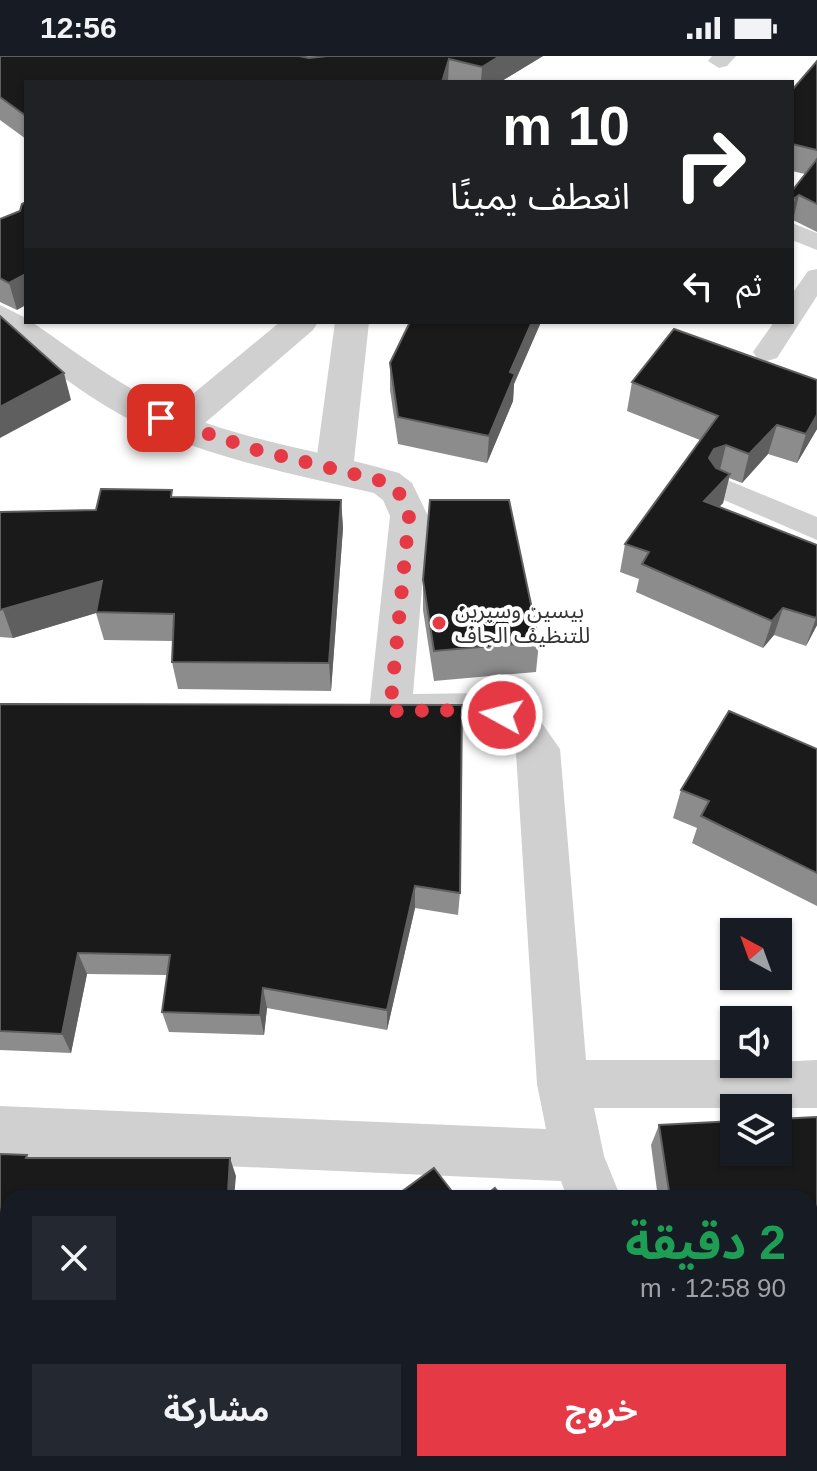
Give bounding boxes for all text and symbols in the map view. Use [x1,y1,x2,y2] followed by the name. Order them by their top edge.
[40,11,117,44] text: 12:56
[502,94,630,157] text: 10 m
[658,112,762,216] icon: right
[450,176,630,217] text: انعطف يمينًا
[676,264,720,308] icon: left
[736,269,762,302] text: ثم
[127,384,195,452] pin
[139,396,183,440] icon: arrive
[455,598,590,648] place label: بيسين وسيرين للتنظيف الجاف
[430,614,448,632] marker: بيسين وسيرين للتنظيف الجاف
[460,673,544,757] position arrow
[720,918,792,990] north arrow
[720,918,792,1166] map controls
[720,1006,792,1078] button: sound
[720,1094,792,1166] button: layers
[32,1216,116,1300] button: close
[625,1216,786,1269] text: 2 دقيقة
[640,1273,786,1303] text: 90 m · 12:58
[32,1364,401,1456] button: مشاركة
[417,1364,786,1456] button: خروج

